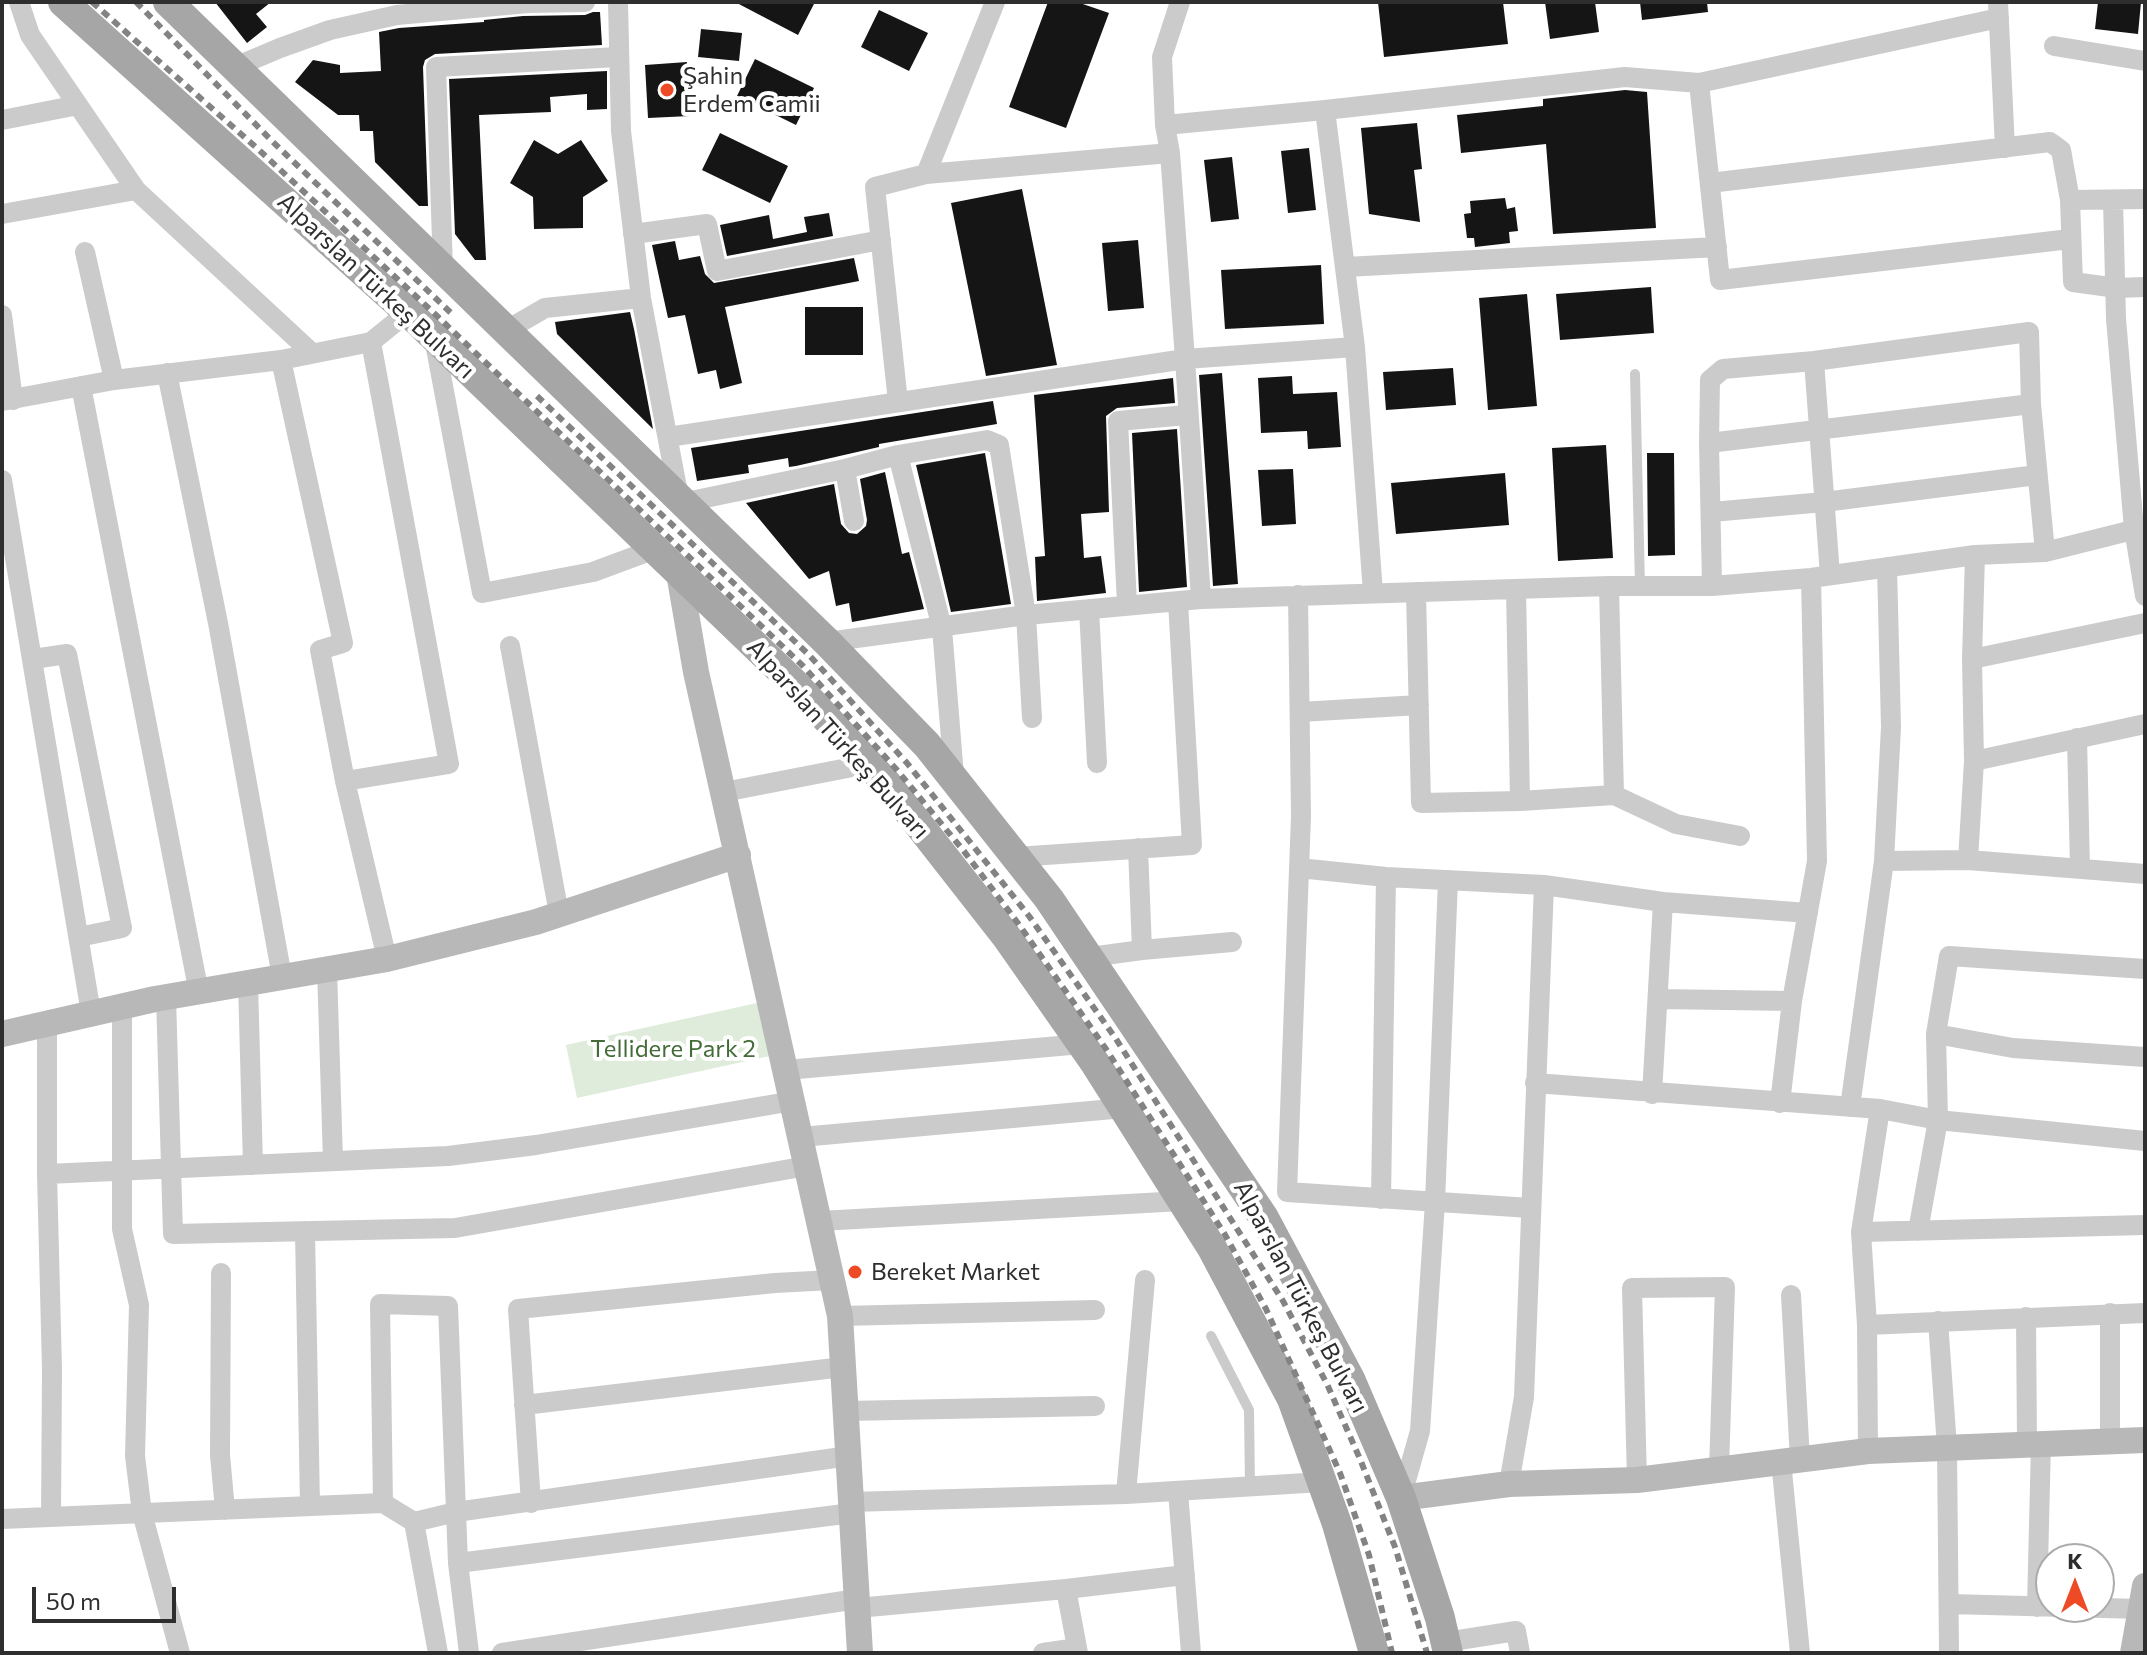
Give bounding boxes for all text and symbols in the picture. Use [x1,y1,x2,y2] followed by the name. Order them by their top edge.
[683,62,821,118] place label: Şahin Erdem Camii
[658,81,676,99] marker: Şahin Erdem Camii
[272,187,480,385] street label: Alparslan Türkeş Bulvarı
[741,633,935,845] street label: Alparslan Türkeş Bulvarı
[590,1035,756,1063] park label: Tellidere Park 2
[1228,1176,1374,1418] street label: Alparslan Türkeş Bulvarı
[871,1258,1040,1286] place label: Bereket Market
[846,1263,864,1281] marker: Bereket Market
[2035,1543,2115,1623] north arrow
[2067,1547,2083,1574] text: K
[36,1571,180,1621] scale bar
[46,1586,101,1615] text: 50 m

